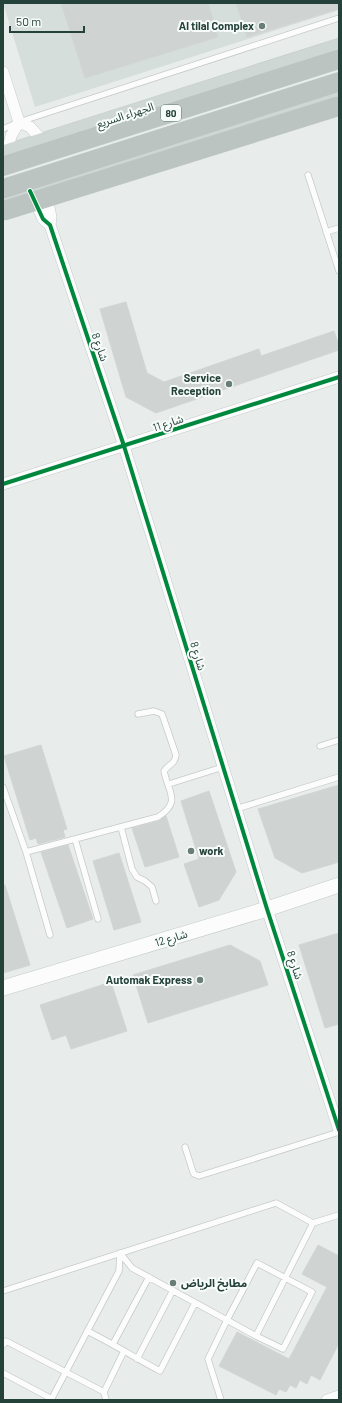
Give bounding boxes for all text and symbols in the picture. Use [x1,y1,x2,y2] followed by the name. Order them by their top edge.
[10,8,84,34] scale bar
[16,14,41,28] text: 50 m
[179,19,254,32] place label: Al tilal Complex
[257,21,267,31] marker: Al tilal Complex
[95,99,156,132] street label: الجهراء السريع
[161,105,181,121] road number: 80
[88,331,112,364] street label: شارع 8
[171,371,221,397] place label: Service Reception
[224,379,234,389] marker: Service Reception
[151,411,186,435] street label: شارع 11
[186,640,209,673] street label: شارع 8
[199,844,224,857] place label: work
[186,846,196,856] marker: work
[153,926,190,951] street label: شارع 12
[283,949,306,982] street label: شارع 8
[106,973,192,986] place label: Automak Express
[195,975,205,985] marker: Automak Express
[181,1276,247,1292] place label: مطابخ الرياض
[168,1278,178,1288] marker: مطابخ الرياض

